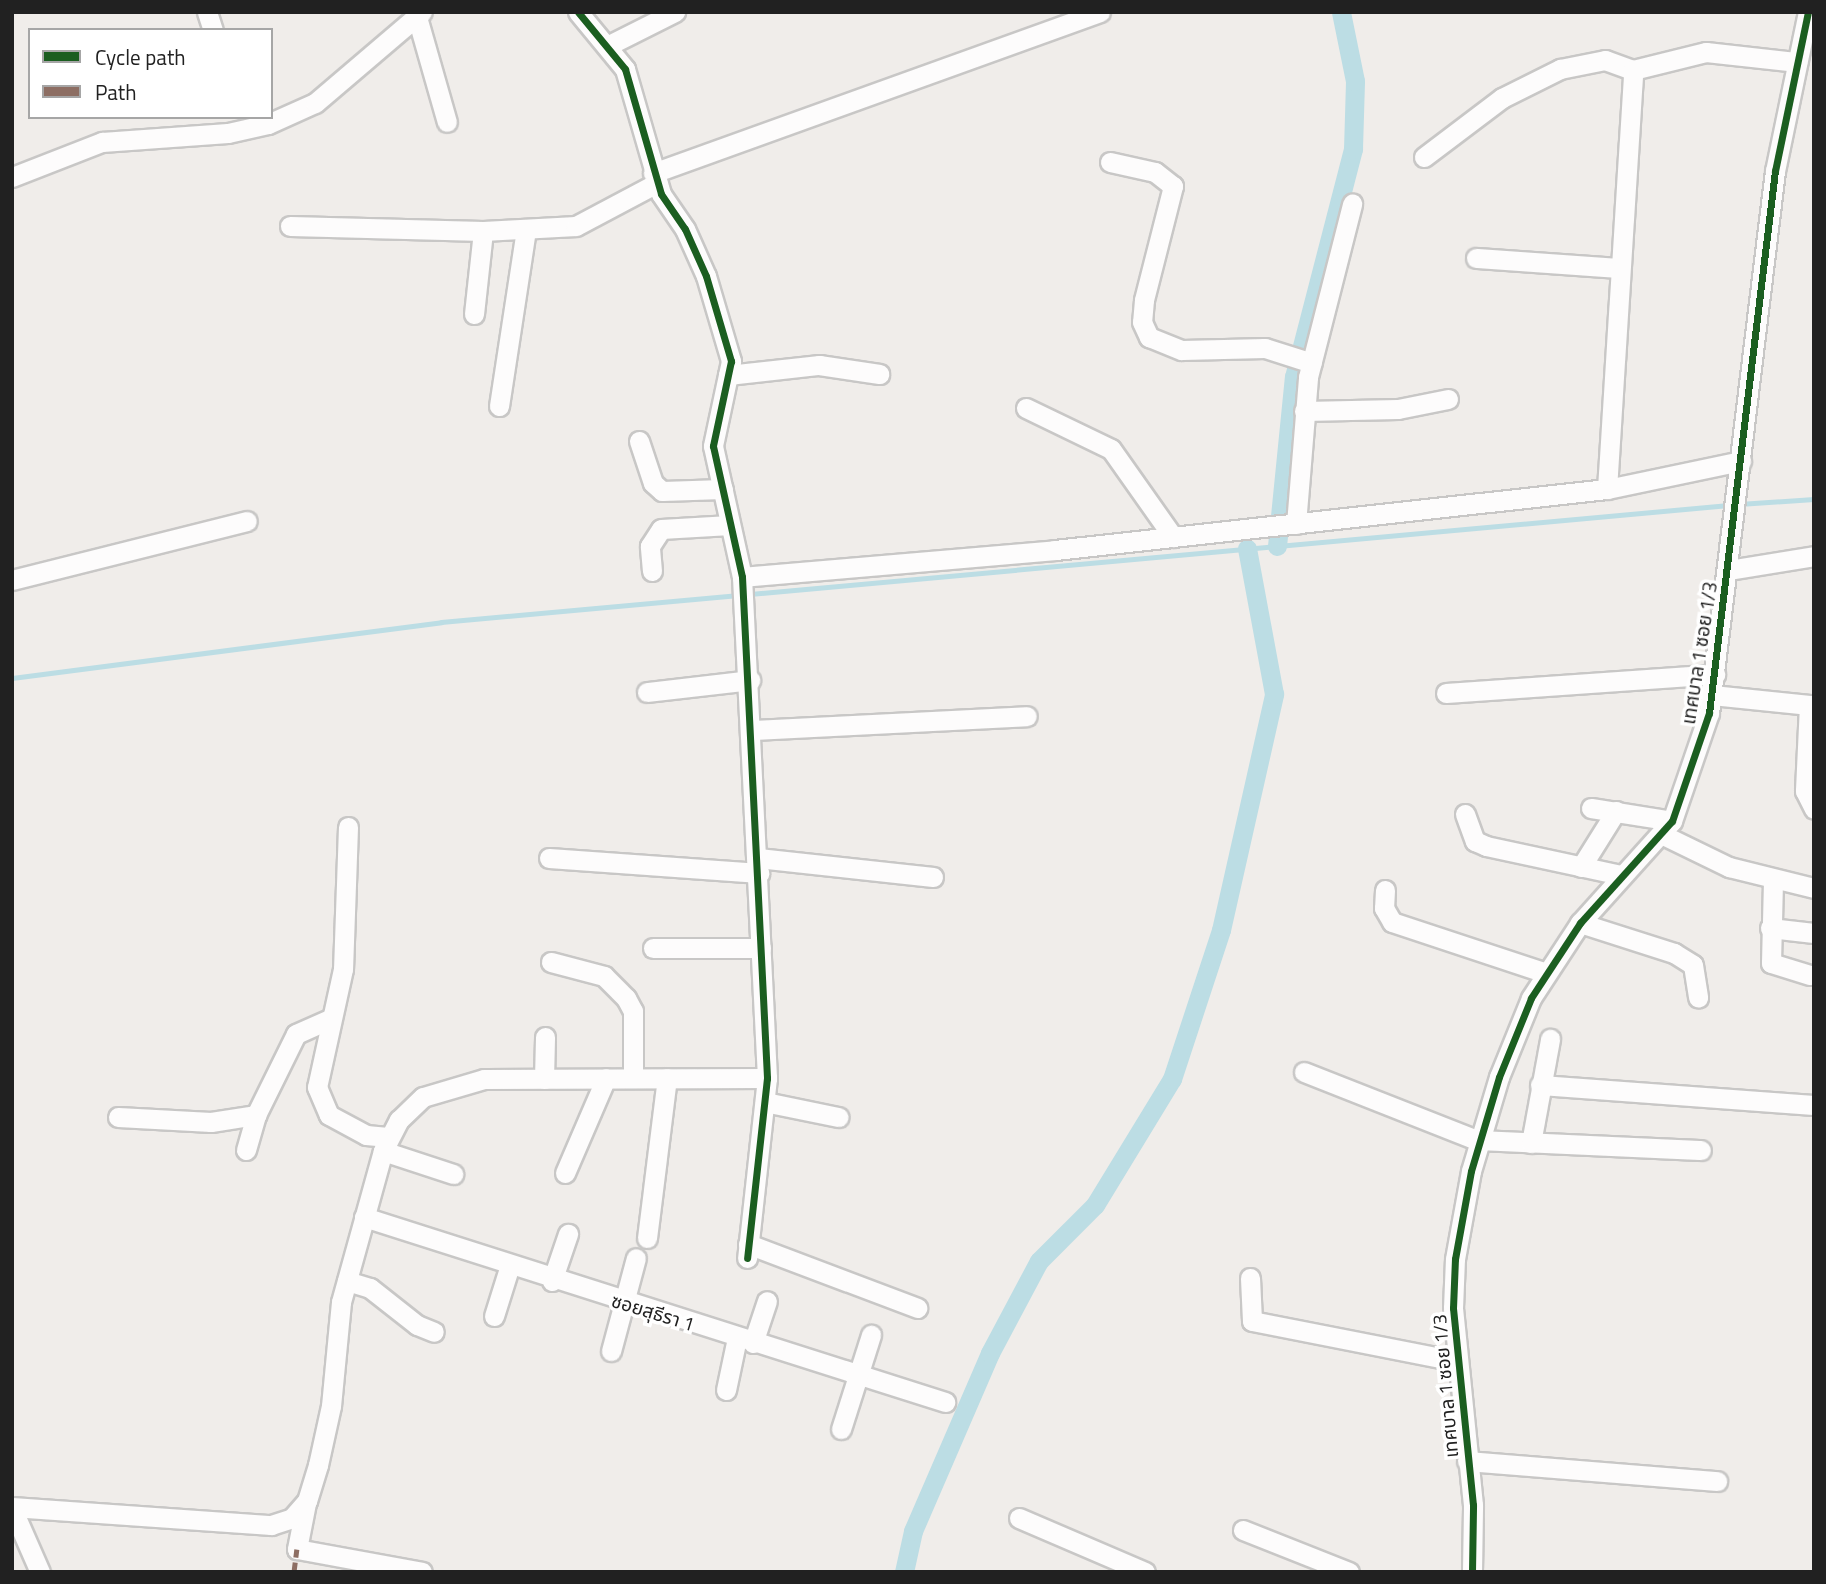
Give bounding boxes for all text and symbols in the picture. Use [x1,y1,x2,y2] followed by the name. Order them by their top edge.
[28,28,273,119] legend
[95,41,186,73] text: Cycle path
[95,76,137,108] text: Path
[1676,580,1722,726] street label: เทศบาล 1 ซอย 1/3
[609,1289,697,1335] street label: ซอยสุธีรา 1
[1427,1313,1463,1459] street label: เทศบาล 1 ซอย 1/3

